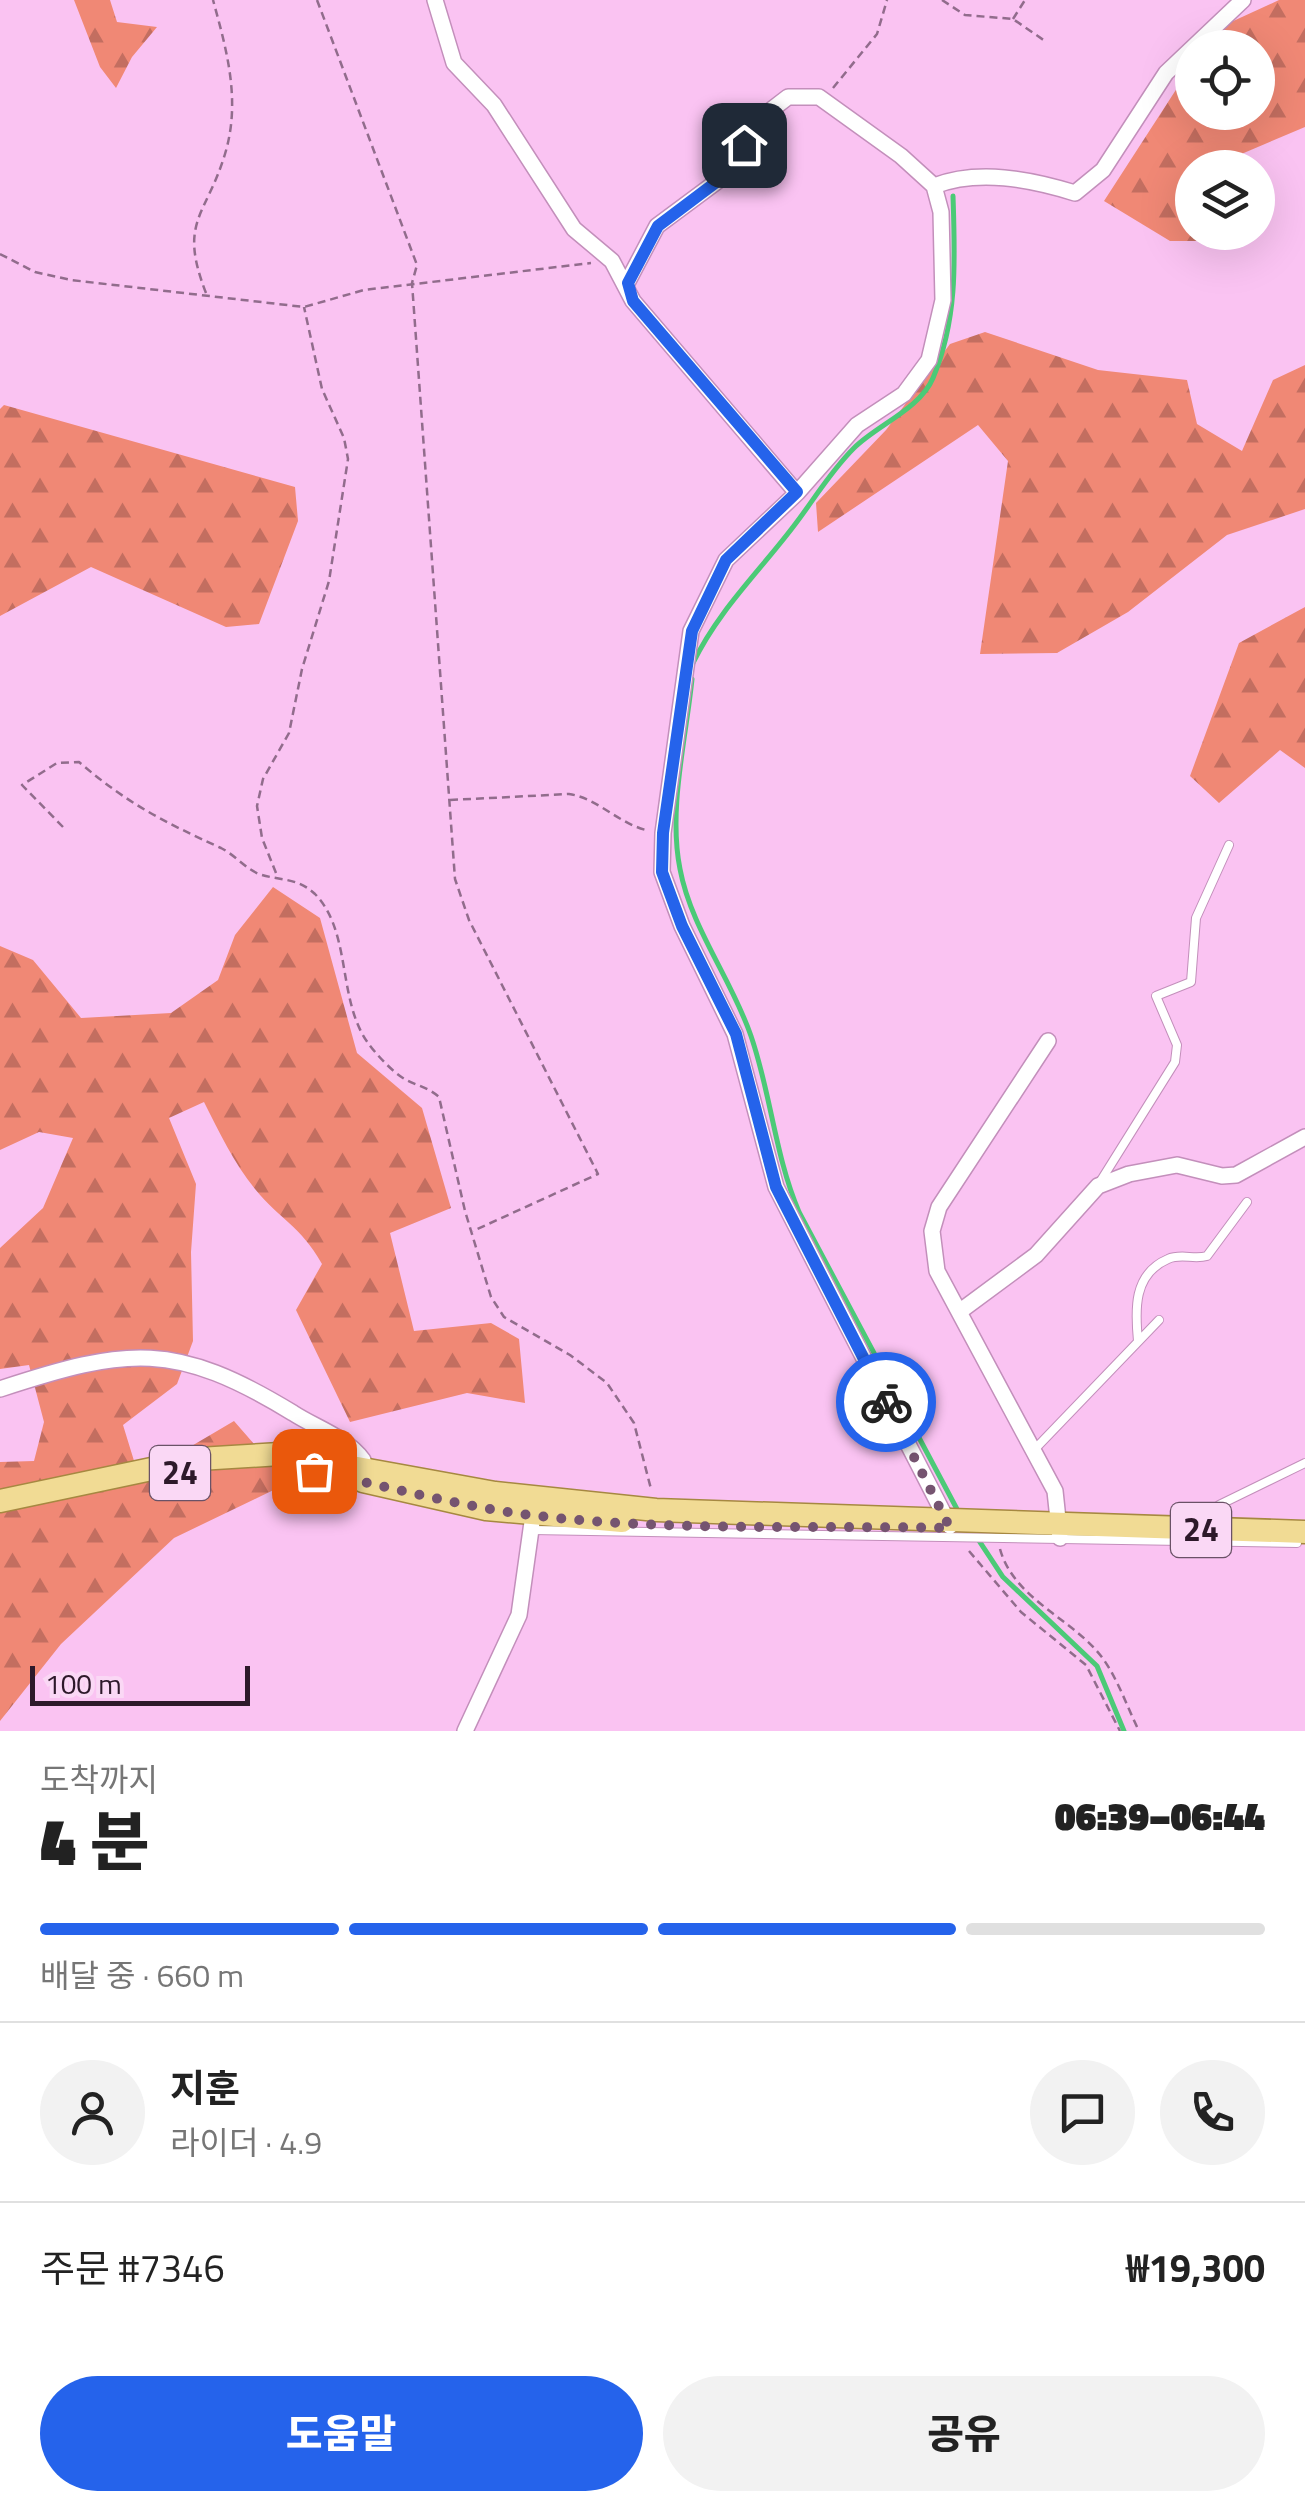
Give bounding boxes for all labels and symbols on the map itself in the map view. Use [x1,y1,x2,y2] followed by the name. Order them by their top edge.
[702,103,787,188] pin
[836,1352,936,1452] courier
[272,1429,357,1514] pin
[150,1446,210,1500] road number: 24
[1171,1503,1231,1557] road number: 24
[30,1661,250,1706] scale bar

